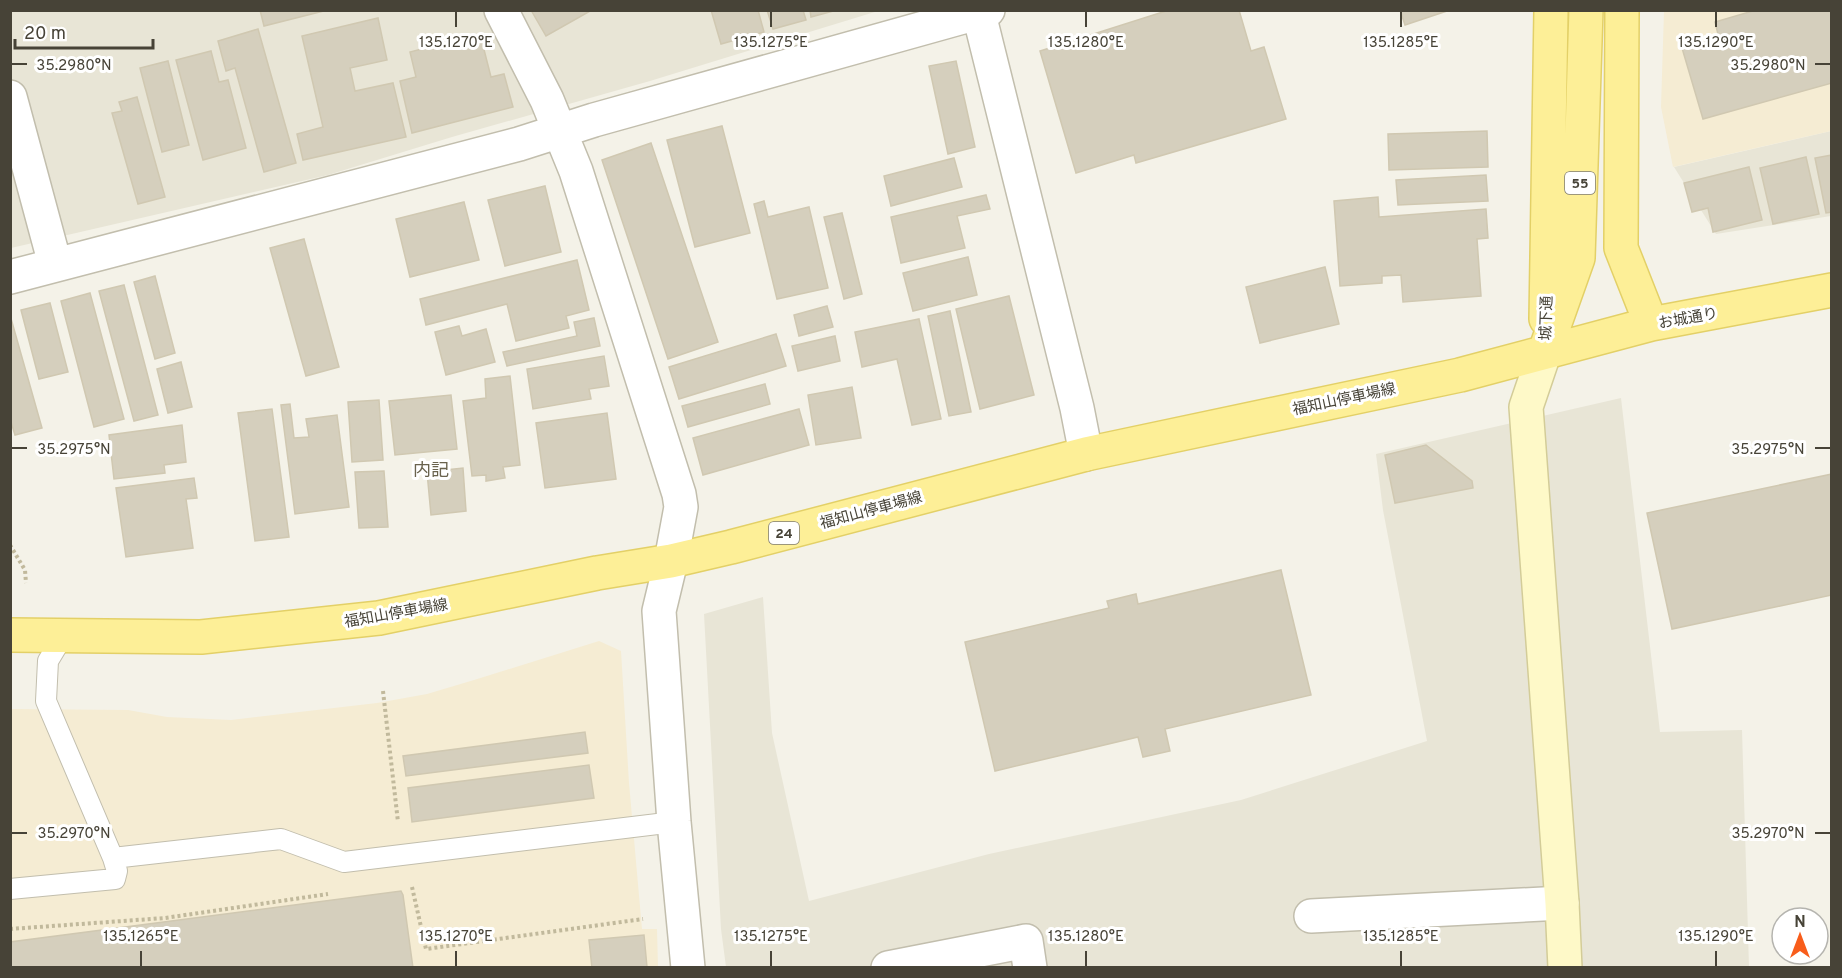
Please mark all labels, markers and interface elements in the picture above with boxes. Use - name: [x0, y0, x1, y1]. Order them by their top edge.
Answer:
- scale bar: [15, 12, 153, 50]
- text: 20 m: [24, 23, 66, 46]
- text: 135.1270°E: [419, 34, 493, 53]
- text: 135.1275°E: [734, 34, 808, 53]
- text: 135.1280°E: [1048, 34, 1124, 53]
- text: 135.1285°E: [1363, 34, 1439, 53]
- text: 135.1290°E: [1678, 34, 1754, 53]
- text: 35.2980°N: [36, 57, 112, 76]
- text: 35.2980°N: [1730, 57, 1806, 76]
- road number: 55: [1565, 172, 1595, 194]
- street label: 城下通: [1537, 295, 1558, 341]
- street label: お城通り: [1657, 305, 1719, 334]
- street label: 福知山停車場線: [1291, 380, 1398, 421]
- text: 35.2975°N: [37, 441, 111, 460]
- text: 35.2975°N: [1731, 441, 1805, 460]
- district label: 内記: [413, 460, 449, 483]
- street label: 福知山停車場線: [818, 489, 925, 534]
- road number: 24: [769, 522, 799, 544]
- street label: 福知山停車場線: [343, 596, 450, 633]
- text: 35.2970°N: [37, 825, 111, 844]
- text: 35.2970°N: [1731, 825, 1805, 844]
- north arrow: [1770, 906, 1830, 966]
- text: N: [1794, 913, 1806, 933]
- text: 135.1265°E: [103, 928, 179, 947]
- text: 135.1270°E: [419, 928, 493, 947]
- text: 135.1275°E: [734, 928, 808, 947]
- text: 135.1280°E: [1048, 928, 1124, 947]
- text: 135.1285°E: [1363, 928, 1439, 947]
- text: 135.1290°E: [1678, 928, 1754, 947]

